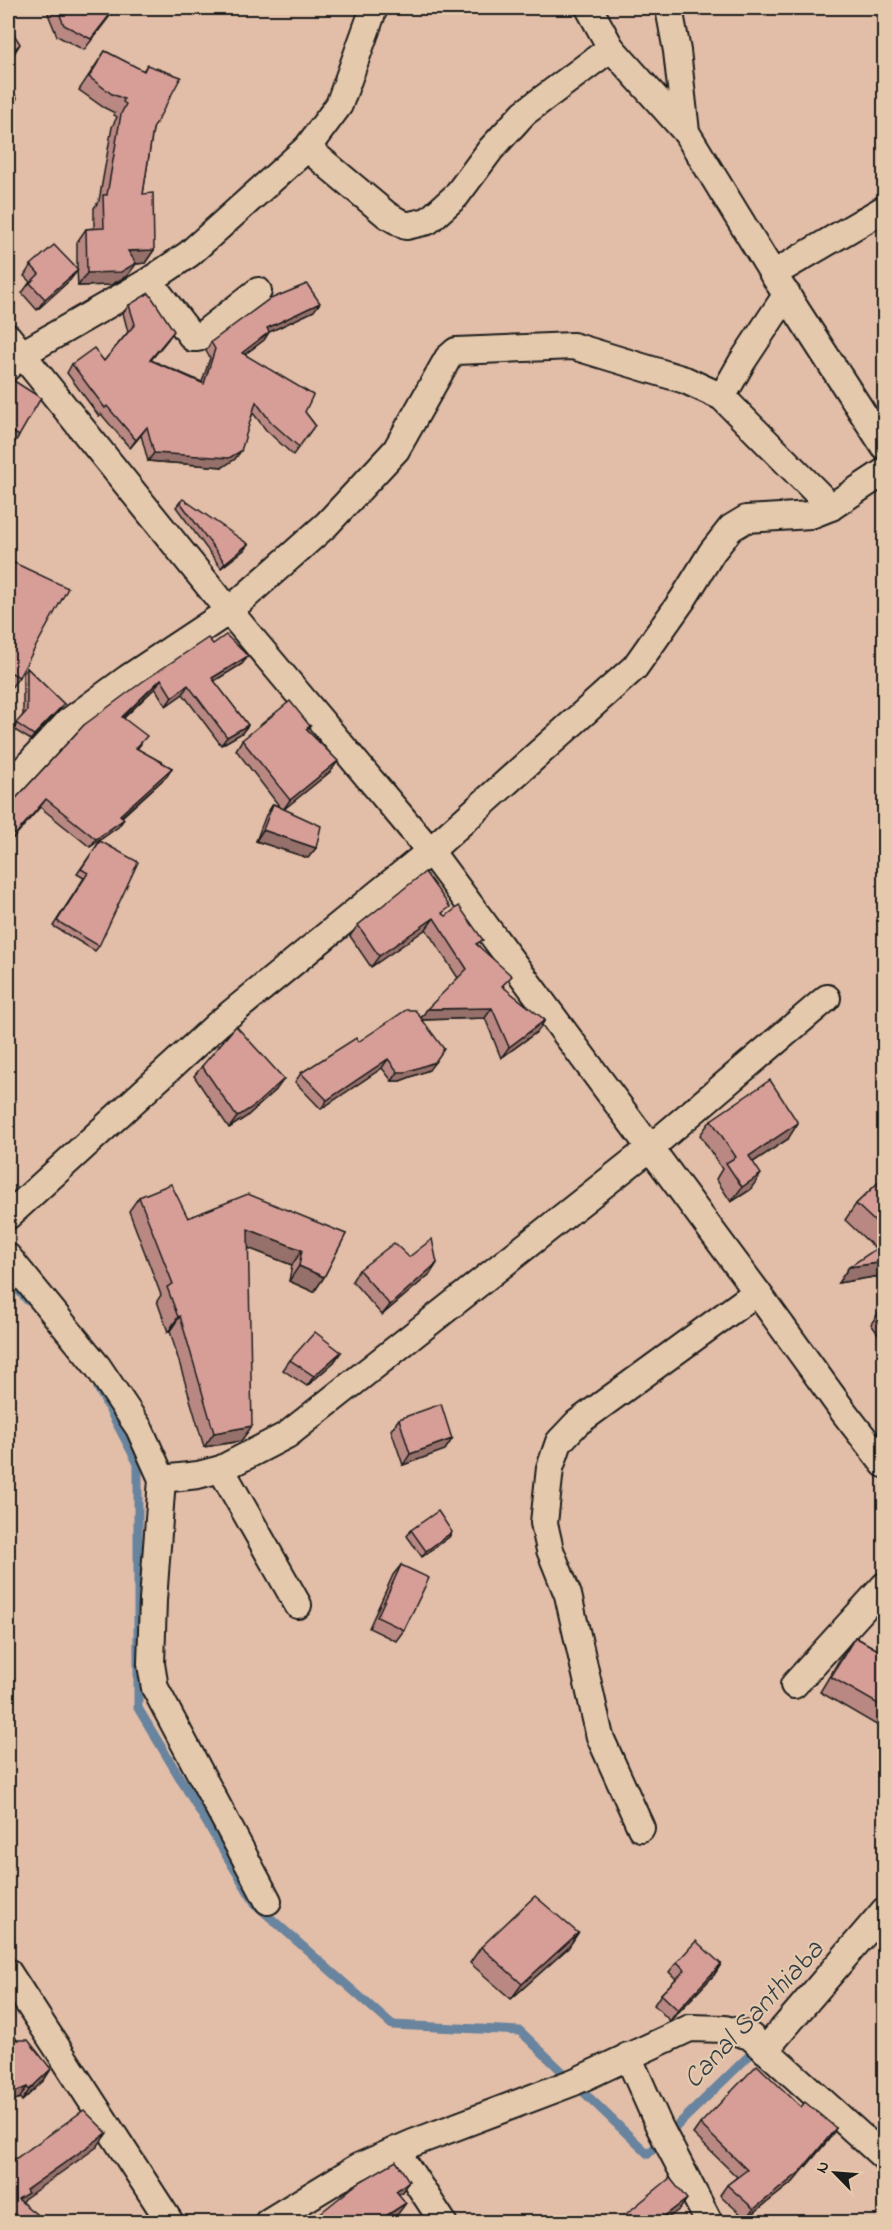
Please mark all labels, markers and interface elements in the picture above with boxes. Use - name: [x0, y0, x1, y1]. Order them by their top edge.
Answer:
- water label: Canal Santhiaba: [675, 1931, 835, 2099]
- north arrow: [805, 2143, 865, 2203]
- text: N: [810, 2157, 836, 2177]

